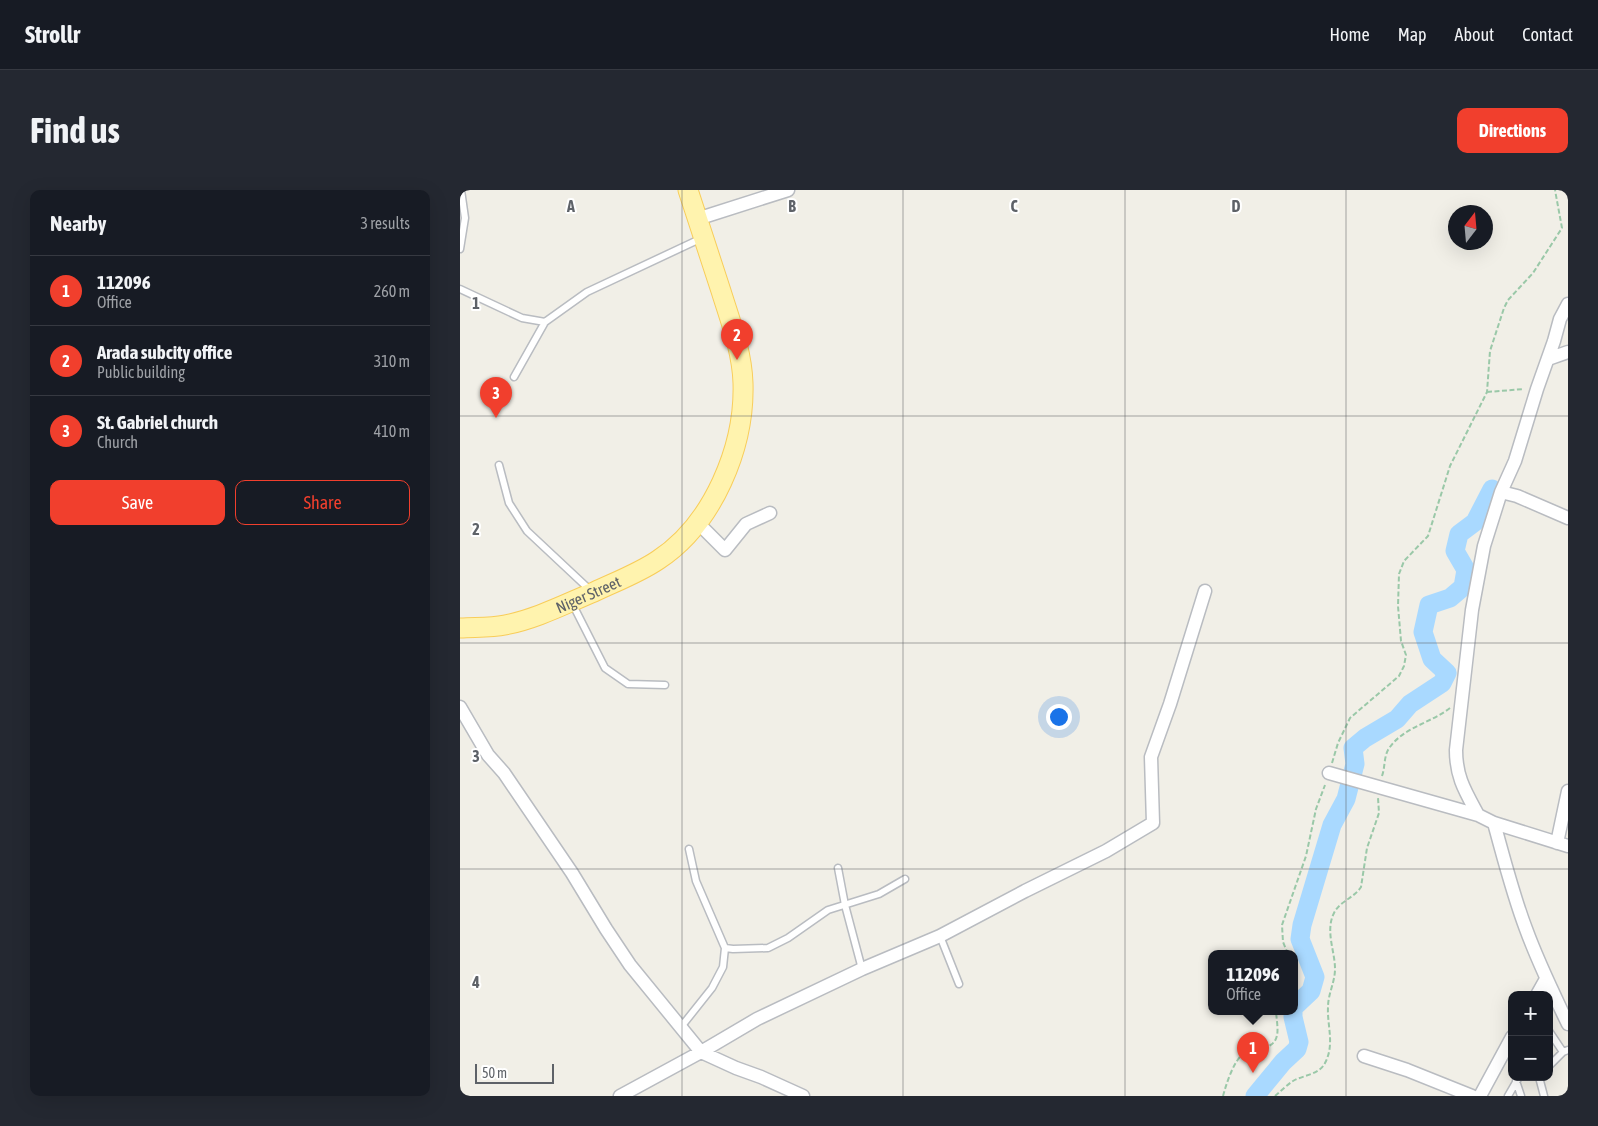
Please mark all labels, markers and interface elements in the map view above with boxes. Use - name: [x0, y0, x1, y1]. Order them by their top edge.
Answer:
- text: Strollr: [25, 21, 80, 48]
- text: Home: [1330, 24, 1370, 45]
- text: Map: [1398, 24, 1427, 45]
- text: About: [1455, 24, 1494, 45]
- text: Contact: [1522, 24, 1573, 45]
- button: Directions: [1457, 108, 1568, 153]
- text: Find us: [30, 110, 120, 150]
- text: A: [566, 197, 575, 215]
- text: B: [788, 197, 796, 215]
- text: C: [1010, 197, 1018, 215]
- text: D: [1232, 197, 1241, 215]
- north arrow: [1448, 205, 1493, 250]
- text: Nearby: [50, 211, 106, 235]
- text: 3 results: [360, 214, 410, 232]
- text: 112096: [97, 271, 151, 293]
- text: 1: [62, 282, 70, 300]
- text: 260 m: [374, 282, 410, 300]
- text: Office: [97, 293, 132, 311]
- text: 1: [472, 294, 480, 312]
- pin: 2: [721, 319, 753, 360]
- text: Arada subcity office: [97, 341, 232, 363]
- text: 2: [62, 352, 70, 370]
- text: 310 m: [374, 352, 410, 370]
- text: Public building: [97, 363, 185, 381]
- pin: 3: [480, 377, 512, 418]
- text: St. Gabriel church: [97, 411, 218, 433]
- text: 3: [62, 422, 70, 440]
- text: 410 m: [374, 422, 410, 440]
- text: Church: [97, 433, 138, 451]
- button: Save: [50, 480, 225, 525]
- button: Share: [235, 480, 410, 525]
- text: 2: [472, 520, 480, 538]
- street label: Niger Street: [553, 572, 624, 616]
- your location: [1046, 704, 1072, 730]
- text: 3: [472, 747, 480, 765]
- popup: [1208, 950, 1298, 1015]
- text: 112096: [1226, 963, 1280, 985]
- text: 4: [471, 973, 480, 991]
- text: Office: [1226, 985, 1261, 1003]
- map controls: [1508, 991, 1553, 1081]
- button: +: [1508, 991, 1553, 1036]
- pin: 1: [1237, 1032, 1269, 1073]
- button: −: [1508, 1036, 1553, 1081]
- scale bar: [475, 1061, 554, 1084]
- text: 50 m: [482, 1065, 507, 1081]

